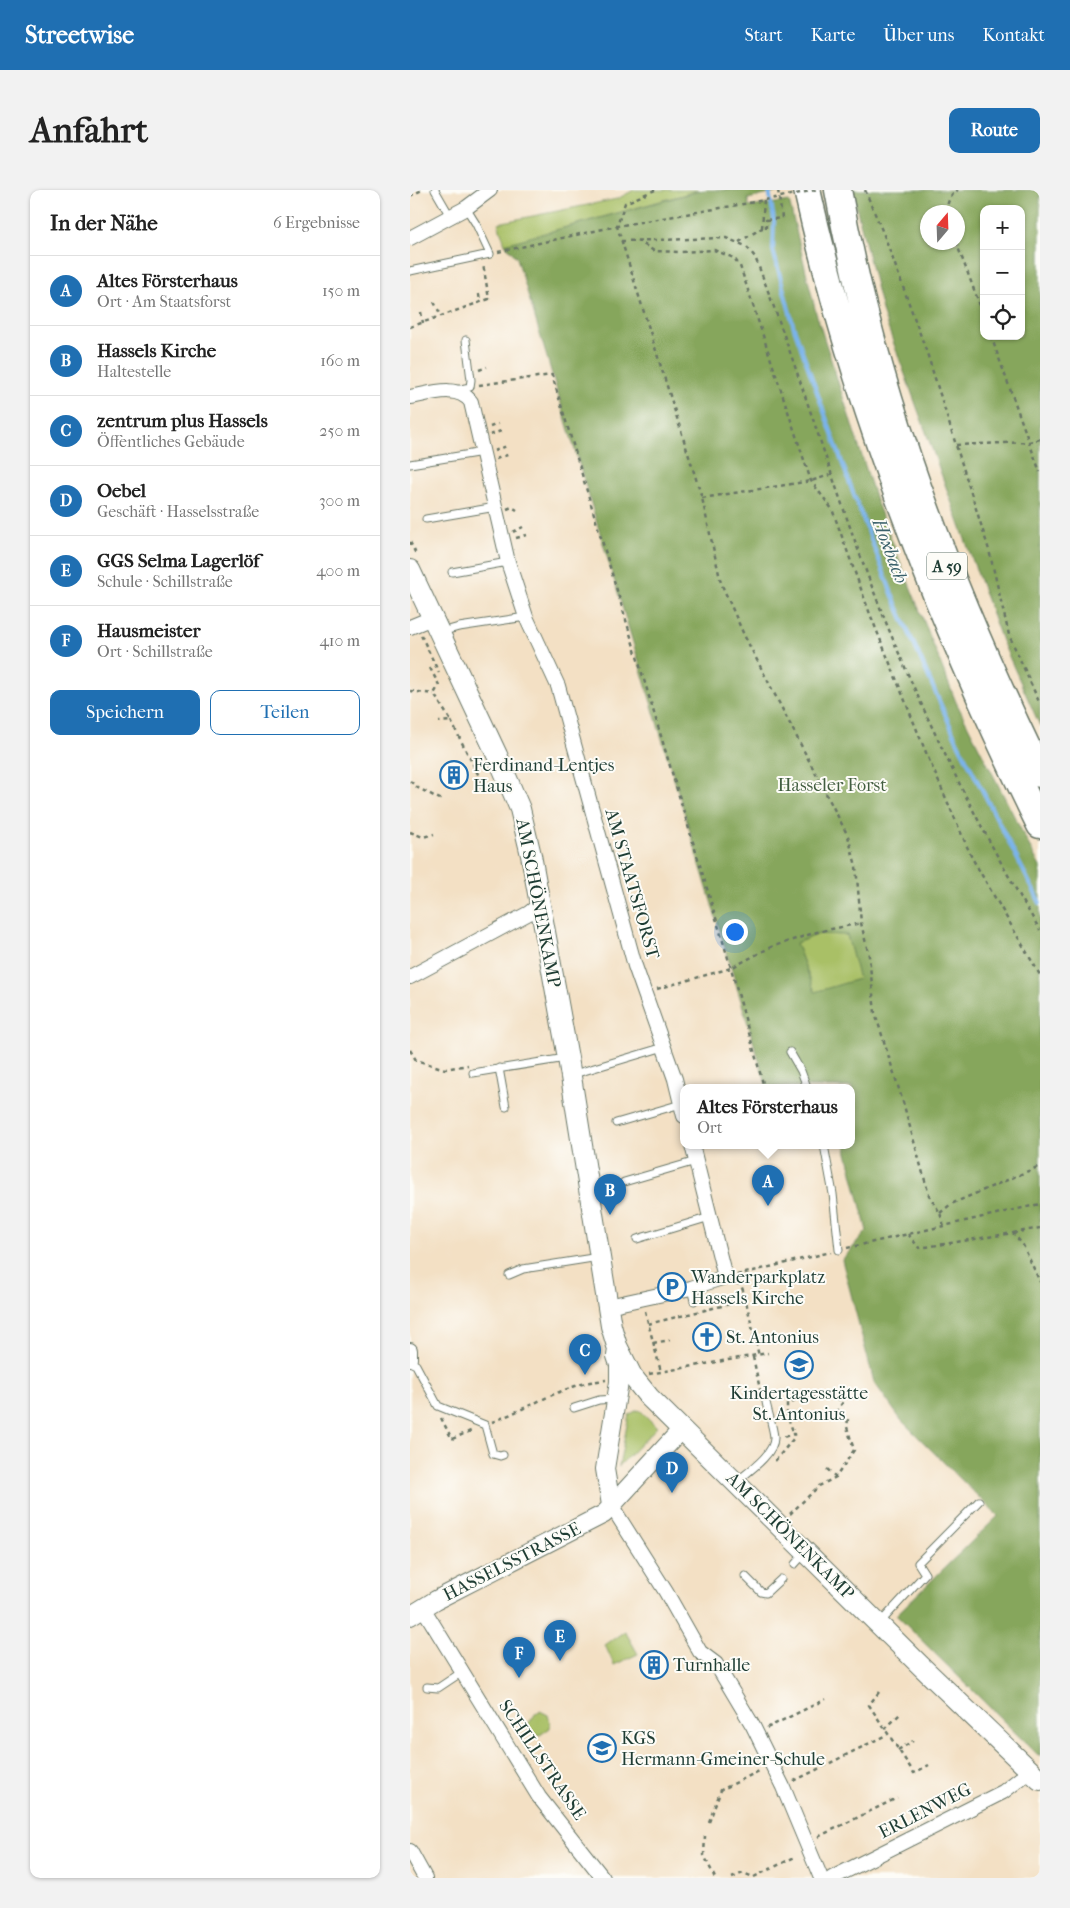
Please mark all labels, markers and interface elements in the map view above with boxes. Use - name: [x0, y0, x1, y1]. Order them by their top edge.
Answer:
- text: Streetwise: [25, 21, 134, 49]
- text: Start: [744, 25, 783, 46]
- text: Karte: [811, 25, 855, 46]
- text: Über uns: [883, 25, 954, 46]
- text: Kontakt: [982, 25, 1045, 46]
- button: Route: [949, 108, 1040, 153]
- text: Anfahrt: [30, 110, 148, 151]
- north arrow: [920, 205, 965, 250]
- map controls: [980, 205, 1025, 340]
- button: +: [980, 205, 1025, 250]
- text: In der Nähe: [50, 211, 158, 235]
- text: 6 Ergebnisse: [273, 213, 360, 232]
- button: −: [980, 250, 1025, 295]
- text: Altes Försterhaus: [97, 270, 238, 292]
- text: A: [61, 281, 71, 300]
- text: 150 m: [322, 281, 360, 300]
- text: Ort · Am Staatsforst: [97, 292, 231, 311]
- button: locate: [980, 295, 1025, 340]
- text: Hassels Kirche: [97, 340, 216, 362]
- text: B: [61, 351, 71, 370]
- text: 160 m: [320, 351, 360, 370]
- text: Haltestelle: [97, 362, 171, 381]
- text: zentrum plus Hassels: [97, 410, 268, 432]
- text: C: [61, 421, 71, 440]
- text: 250 m: [319, 421, 360, 440]
- text: Öffentliches Gebäude: [97, 432, 245, 451]
- text: Oebel: [97, 480, 146, 502]
- text: D: [60, 491, 72, 510]
- text: 300 m: [319, 491, 360, 510]
- text: Geschäft · Hasselsstraße: [97, 502, 259, 521]
- water label: Hoxbach: [867, 515, 912, 587]
- text: GGS Selma Lagerlöf: [97, 550, 260, 572]
- road number: A 59: [927, 552, 967, 580]
- text: E: [61, 561, 71, 580]
- text: 400 m: [316, 561, 360, 580]
- text: Schule · Schillstraße: [97, 572, 233, 591]
- text: Hausmeister: [97, 620, 201, 642]
- text: F: [62, 631, 70, 650]
- text: 410 m: [319, 631, 360, 650]
- text: Ort · Schillstraße: [97, 642, 213, 661]
- button: Speichern: [50, 690, 200, 735]
- button: Teilen: [210, 690, 360, 735]
- place label: Ferdinand-Lentjes Haus: [473, 755, 615, 797]
- building icon: Ferdinand-Lentjes Haus: [439, 760, 469, 790]
- park label: Hasseler Forst: [777, 775, 887, 796]
- street label: AM STAATSFORST: [600, 805, 664, 962]
- street label: AM SCHÖNENKAMP: [511, 815, 566, 989]
- your location: [722, 919, 748, 945]
- popup: [680, 1084, 855, 1149]
- text: Altes Försterhaus: [697, 1096, 838, 1118]
- text: Ort: [697, 1118, 722, 1137]
- pin: A: [752, 1165, 784, 1206]
- pin: B: [594, 1174, 626, 1215]
- place label: Wanderparkplatz Hassels Kirche: [690, 1267, 825, 1309]
- parking icon: Wanderparkplatz Hassels Kirche: [657, 1272, 687, 1302]
- church icon: St. Antonius: [692, 1322, 722, 1352]
- place label: St. Antonius: [726, 1327, 819, 1348]
- pin: C: [569, 1334, 601, 1375]
- school or university icon: Kindertagesstätte St. Antonius: [784, 1350, 814, 1380]
- place label: Kindertagesstätte St. Antonius: [730, 1383, 868, 1425]
- pin: D: [656, 1452, 688, 1493]
- street label: AM SCHÖNENKAMP: [721, 1466, 859, 1604]
- street label: HASSELSSTRASSE: [440, 1518, 584, 1606]
- pin: E: [544, 1620, 576, 1661]
- pin: F: [503, 1637, 535, 1678]
- building icon: Turnhalle: [639, 1650, 669, 1680]
- place label: Turnhalle: [673, 1655, 750, 1676]
- street label: SCHILLSTRASSE: [494, 1696, 590, 1824]
- place label: KGS Hermann-Gmeiner-Schule: [621, 1728, 825, 1770]
- school or university icon: KGS Hermann-Gmeiner-Schule: [587, 1733, 617, 1763]
- street label: ERLENWEG: [875, 1779, 975, 1843]

